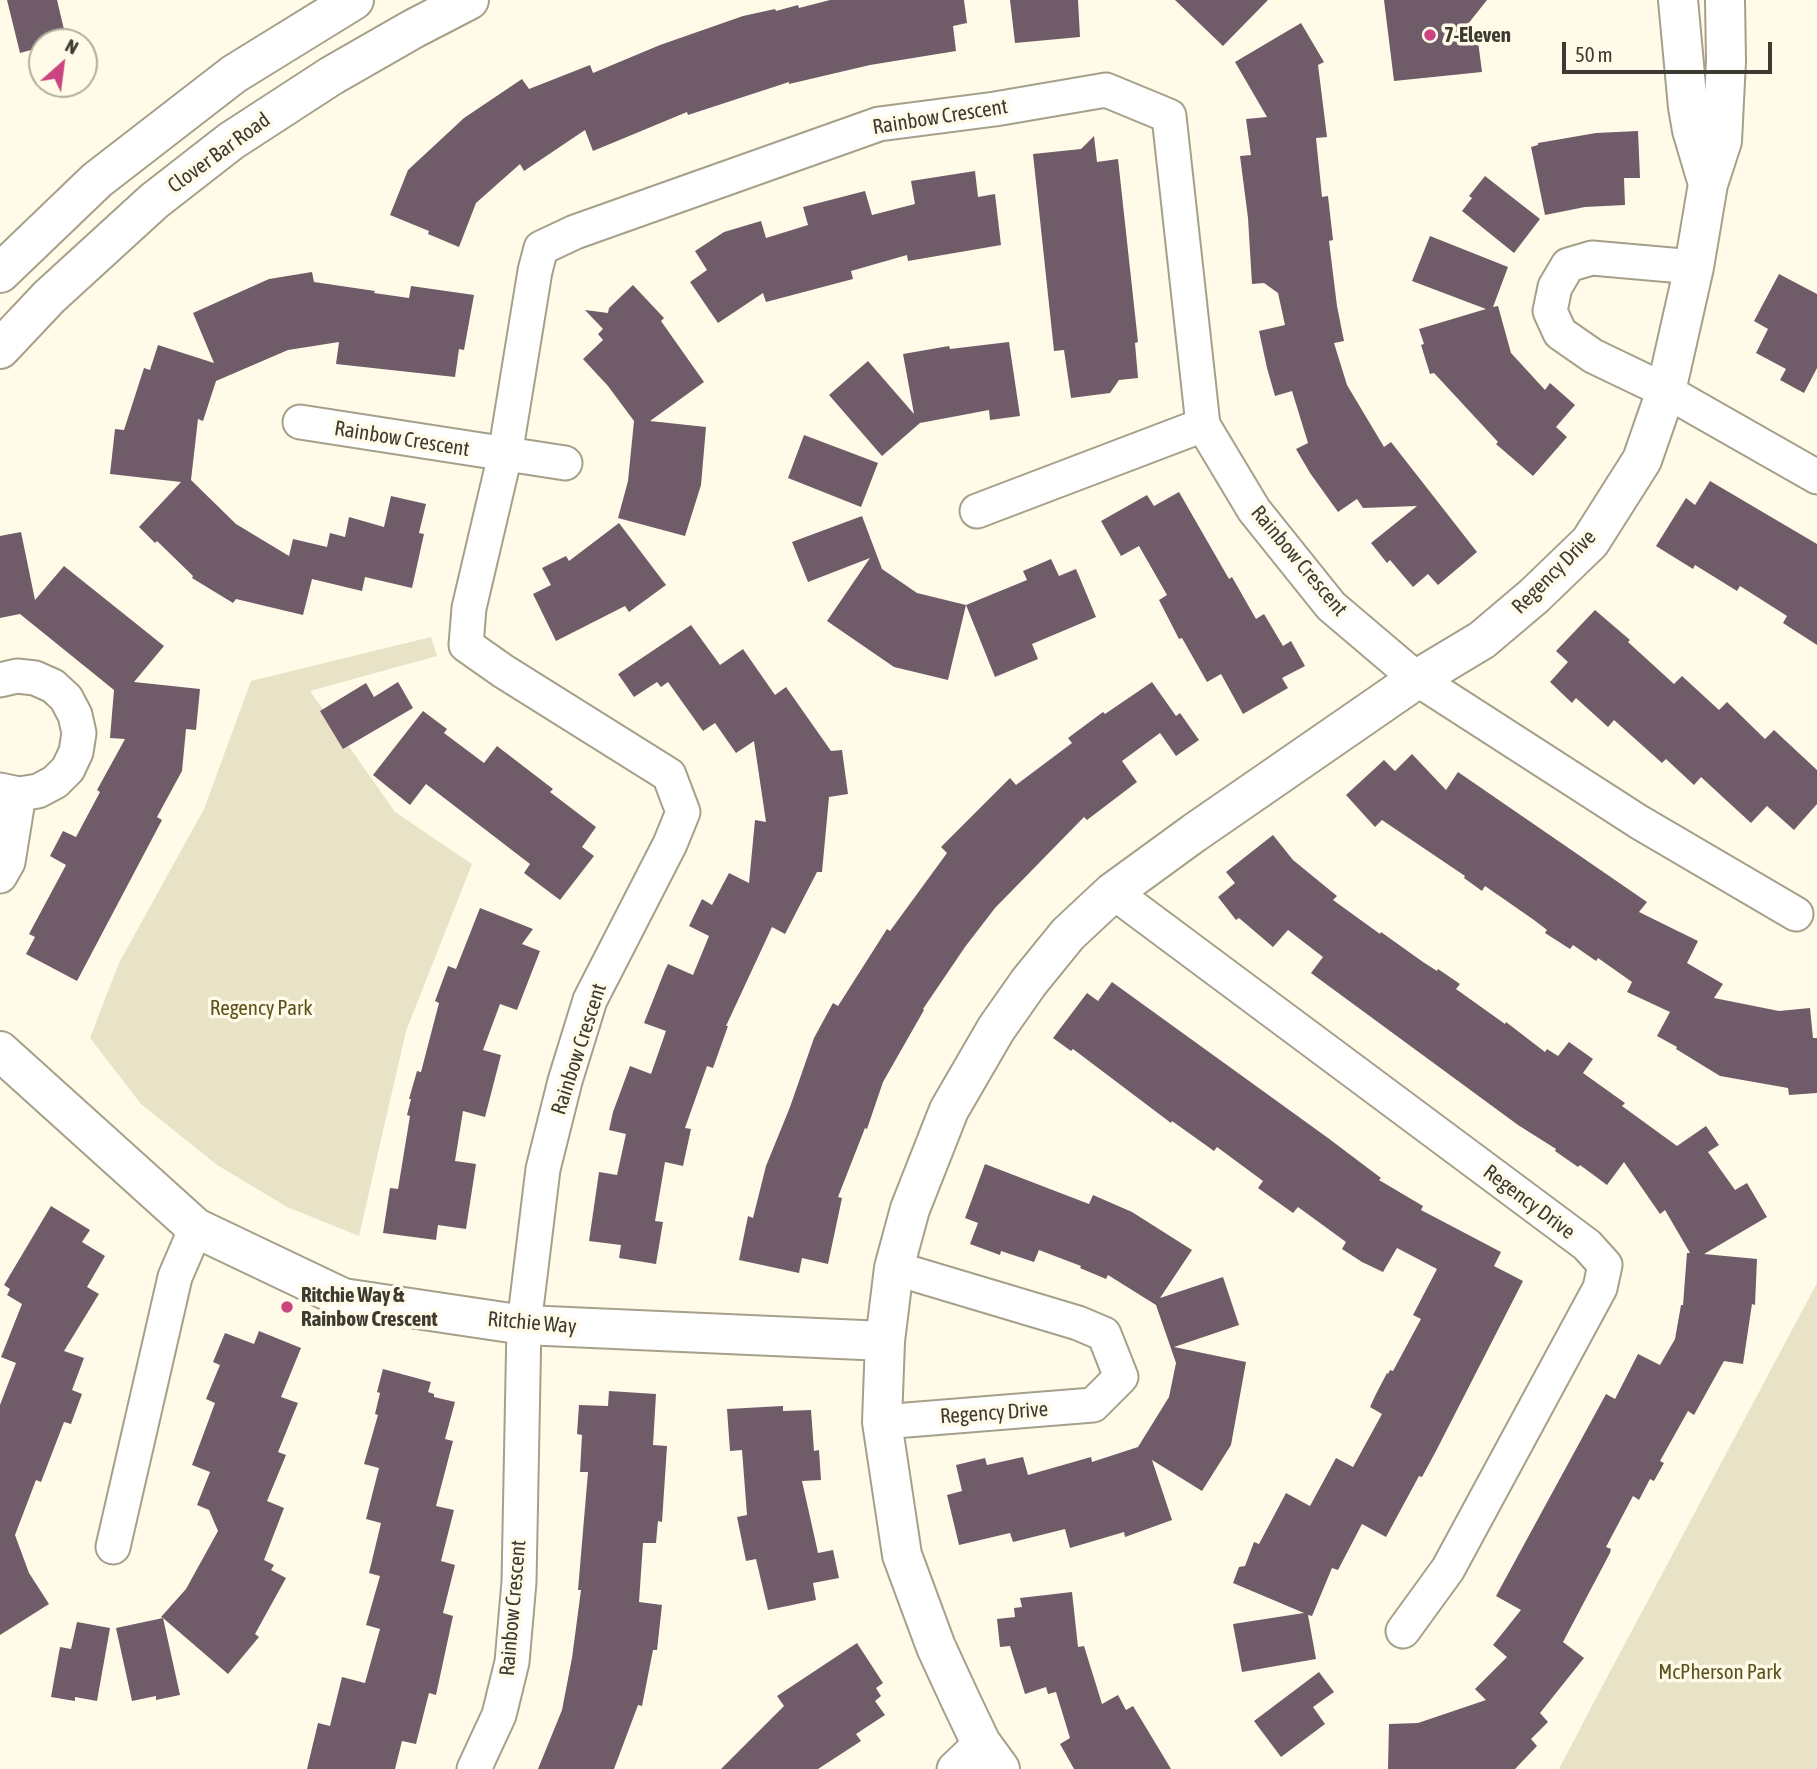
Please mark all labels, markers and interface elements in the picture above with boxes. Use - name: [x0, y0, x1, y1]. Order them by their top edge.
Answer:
- place label: 7-Eleven: [1444, 22, 1511, 48]
- marker: 7-Eleven: [1422, 27, 1438, 43]
- north arrow: [28, 28, 98, 98]
- scale bar: [1565, 28, 1775, 72]
- text: N: [62, 34, 82, 59]
- text: 50 m: [1575, 42, 1613, 66]
- street label: Rainbow Crescent: [871, 94, 1009, 140]
- street label: Clover Bar Road: [163, 107, 275, 199]
- street label: Rainbow Crescent: [333, 416, 471, 462]
- street label: Rainbow Crescent: [1245, 501, 1353, 621]
- street label: Regency Drive: [1507, 525, 1601, 619]
- street label: Rainbow Crescent: [546, 980, 612, 1118]
- park label: Regency Park: [210, 995, 312, 1021]
- street label: Regency Drive: [1478, 1159, 1580, 1245]
- place label: Ritchie Way & Rainbow Crescent: [301, 1282, 437, 1332]
- marker: Ritchie Way & Rainbow Crescent: [279, 1299, 295, 1315]
- street label: Ritchie Way: [486, 1307, 578, 1339]
- street label: Regency Drive: [939, 1397, 1049, 1429]
- street label: Rainbow Crescent: [495, 1539, 531, 1677]
- park label: McPherson Park: [1658, 1659, 1782, 1685]

